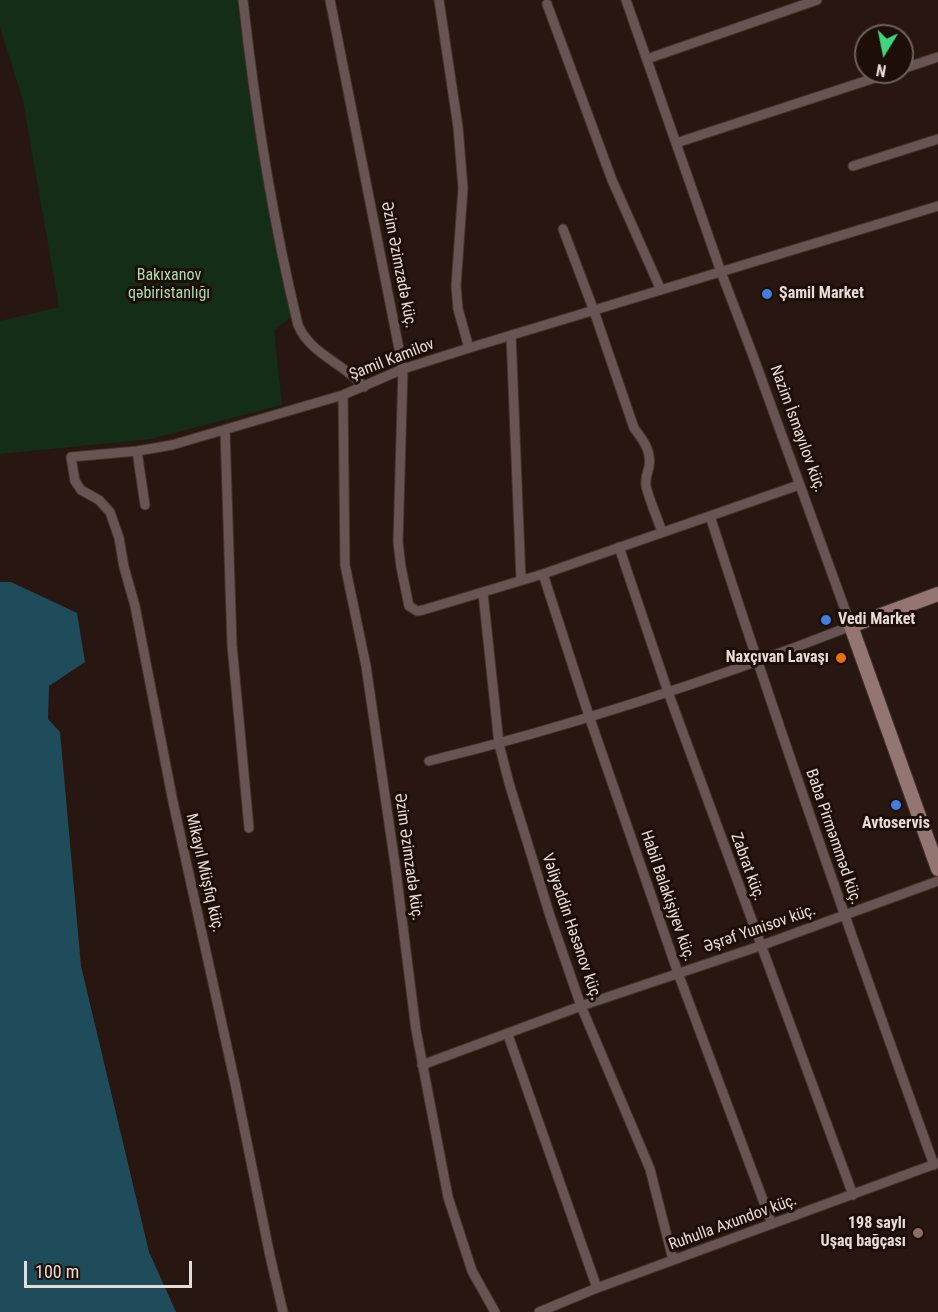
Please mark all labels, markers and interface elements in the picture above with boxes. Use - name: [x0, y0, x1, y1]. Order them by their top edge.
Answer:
- north arrow: [854, 24, 914, 84]
- text: N: [875, 60, 888, 80]
- street label: Əzim Əzimzadə küç.: [376, 200, 420, 330]
- park label: Bakıxanov qəbiristanlığı: [128, 266, 210, 304]
- place label: Şamil Market: [779, 284, 864, 304]
- marker: Şamil Market: [760, 287, 774, 301]
- street label: Şamil Kamilov: [347, 335, 437, 385]
- street label: Nazim İsmayılov küç.: [765, 363, 829, 495]
- place label: Vedi Market: [838, 610, 915, 630]
- marker: Vedi Market: [819, 613, 833, 627]
- place label: Naxçıvan Lavaşı: [726, 648, 829, 668]
- marker: Naxçıvan Lavaşı: [834, 651, 848, 665]
- street label: Baba Pirməmməd küç.: [801, 767, 865, 907]
- street label: Əzim Əzimzadə küç.: [390, 792, 426, 922]
- marker: Avtoservis: [889, 798, 903, 812]
- street label: Mikayıl Müşfiq küç.: [181, 812, 227, 934]
- place label: Avtoservis: [862, 814, 930, 834]
- street label: Habil Balakişiyev küç.: [636, 828, 698, 964]
- street label: Zabrat küç.: [726, 830, 768, 904]
- street label: Vəliyəddin Həsənov küç.: [537, 851, 605, 1003]
- street label: Əşrəf Yunisov küç.: [701, 901, 819, 957]
- street label: Ruhulla Axundov küç.: [666, 1191, 800, 1255]
- place label: 198 saylı Uşaq bağçası: [821, 1214, 906, 1252]
- marker: 198 saylı Uşaq bağçası: [911, 1226, 925, 1240]
- scale bar: [27, 1249, 195, 1287]
- text: 100 m: [35, 1261, 79, 1282]

